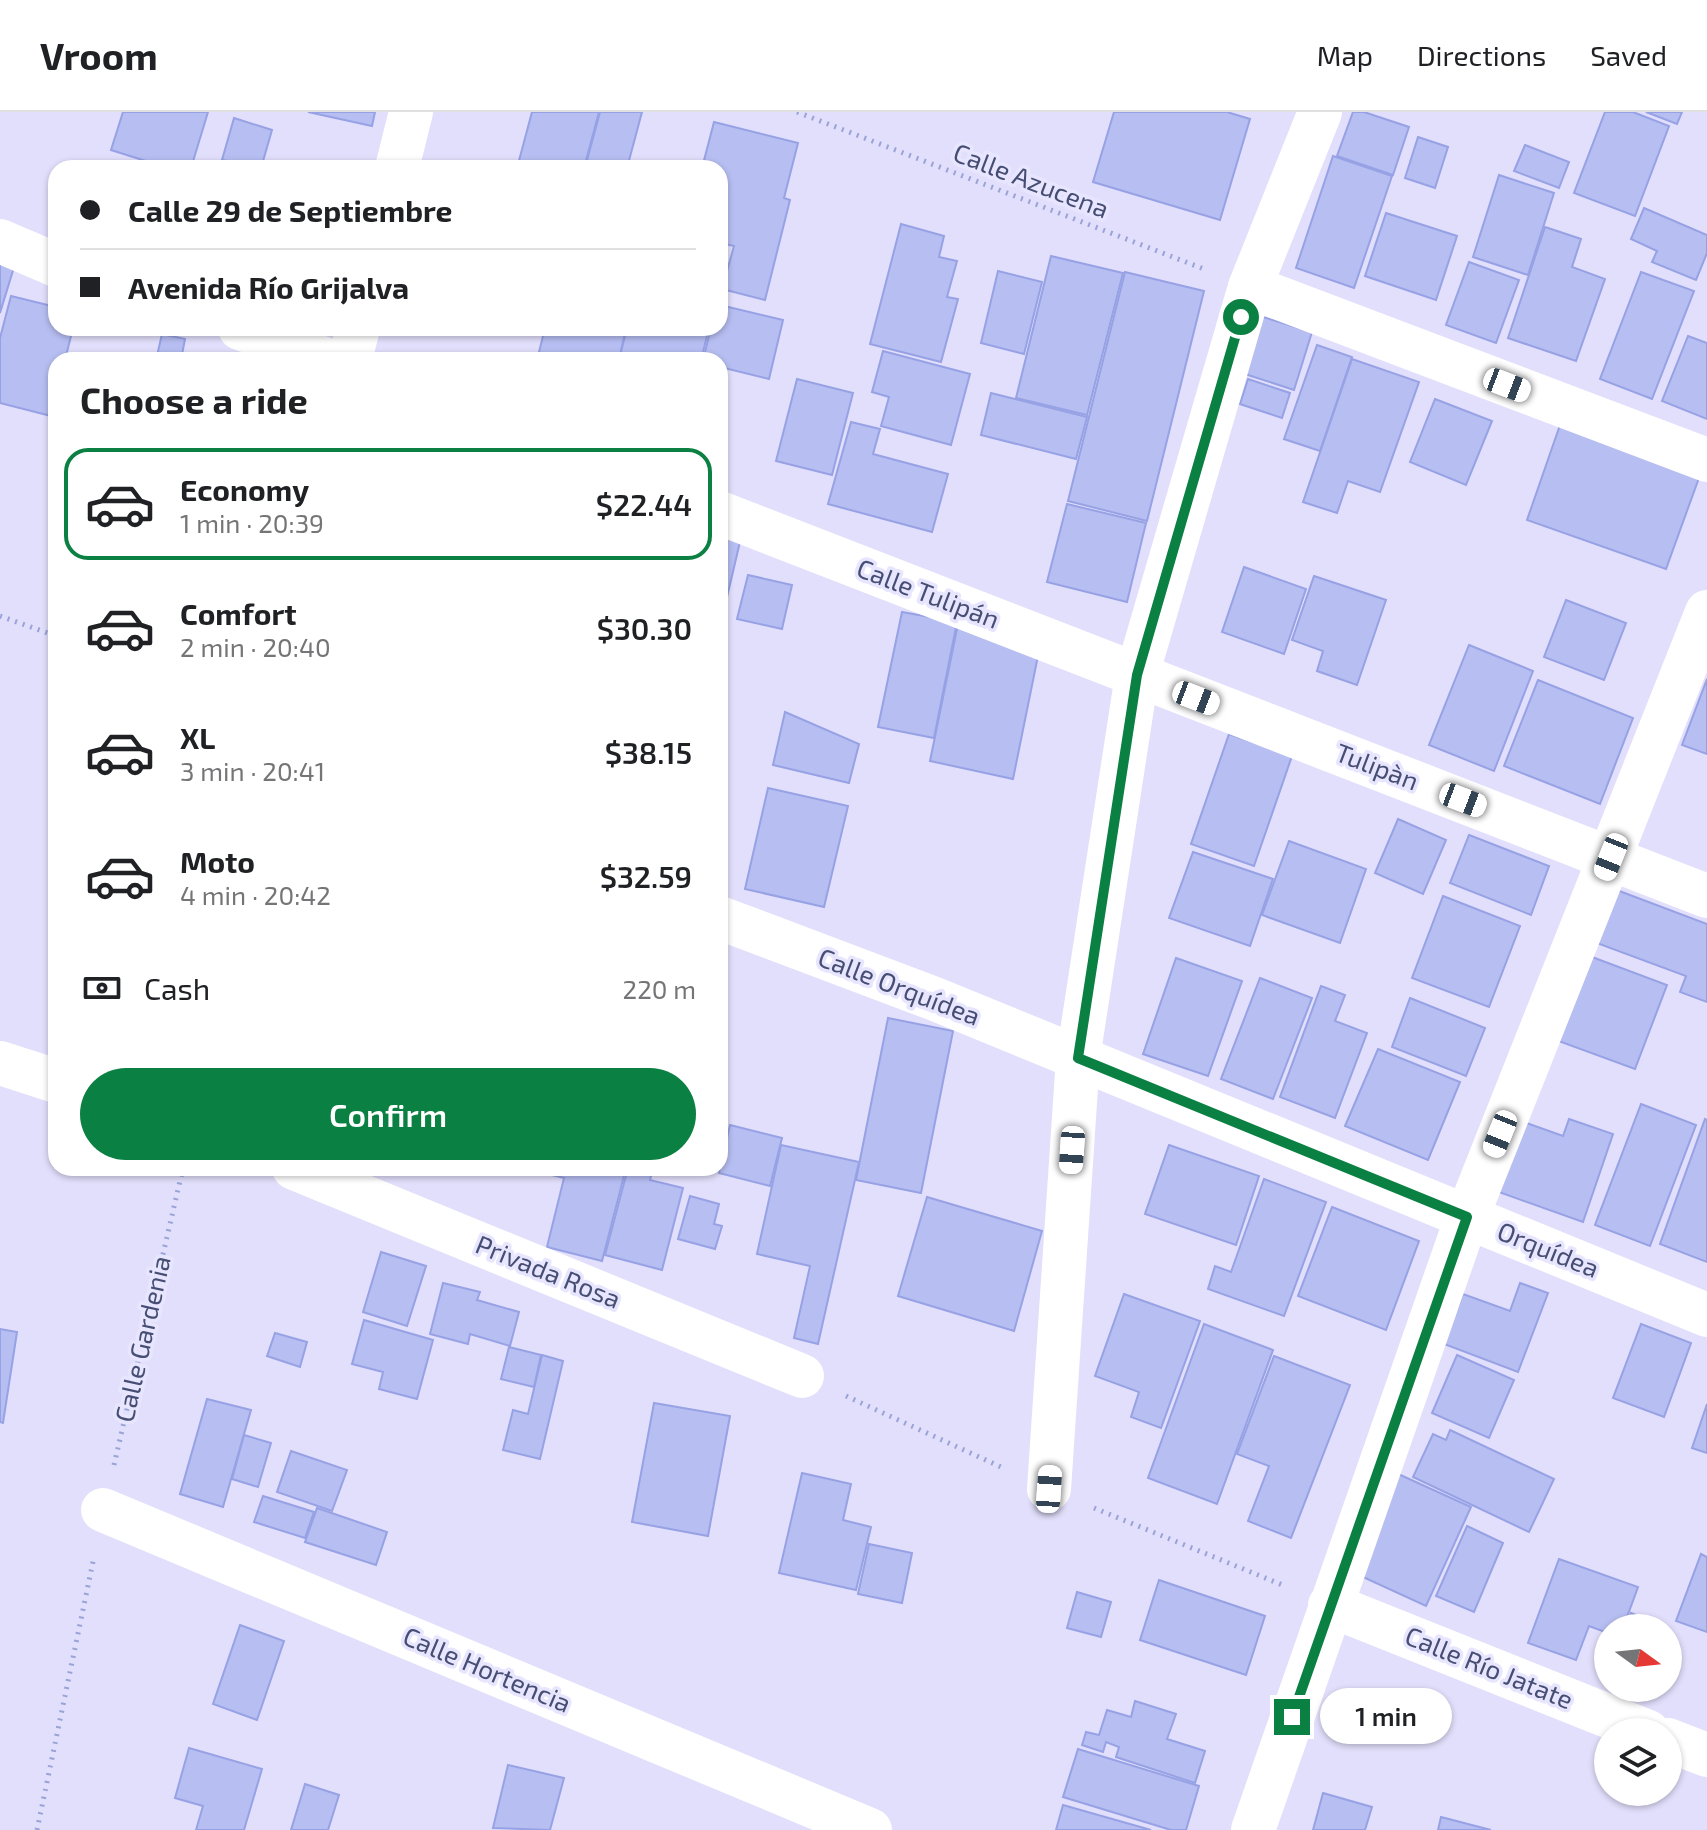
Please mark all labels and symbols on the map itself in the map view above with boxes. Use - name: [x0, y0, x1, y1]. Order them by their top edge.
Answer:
- street label: Calle Azucena: [950, 136, 1114, 223]
- route start: [1223, 299, 1259, 335]
- car: [1480, 365, 1534, 405]
- street label: Calle Tulipán: [853, 551, 1004, 634]
- car: [1169, 678, 1223, 718]
- street label: Tulipàn: [1332, 736, 1423, 796]
- car: [1436, 780, 1490, 820]
- car: [1591, 830, 1631, 884]
- street label: Calle Orquídea: [814, 940, 985, 1031]
- car: [1480, 1107, 1520, 1161]
- car: [1058, 1125, 1086, 1175]
- street label: Orquídea: [1493, 1214, 1604, 1283]
- street label: Privada Rosa: [472, 1228, 625, 1314]
- street label: Calle Gardenia: [107, 1252, 176, 1425]
- car: [1035, 1464, 1063, 1514]
- north arrow: [1594, 1614, 1682, 1702]
- street label: Calle Hortencia: [399, 1619, 576, 1718]
- street label: Calle Río Jatate: [1401, 1619, 1578, 1714]
- callout: 1 min: [1320, 1689, 1452, 1745]
- route end: [1274, 1699, 1310, 1735]

